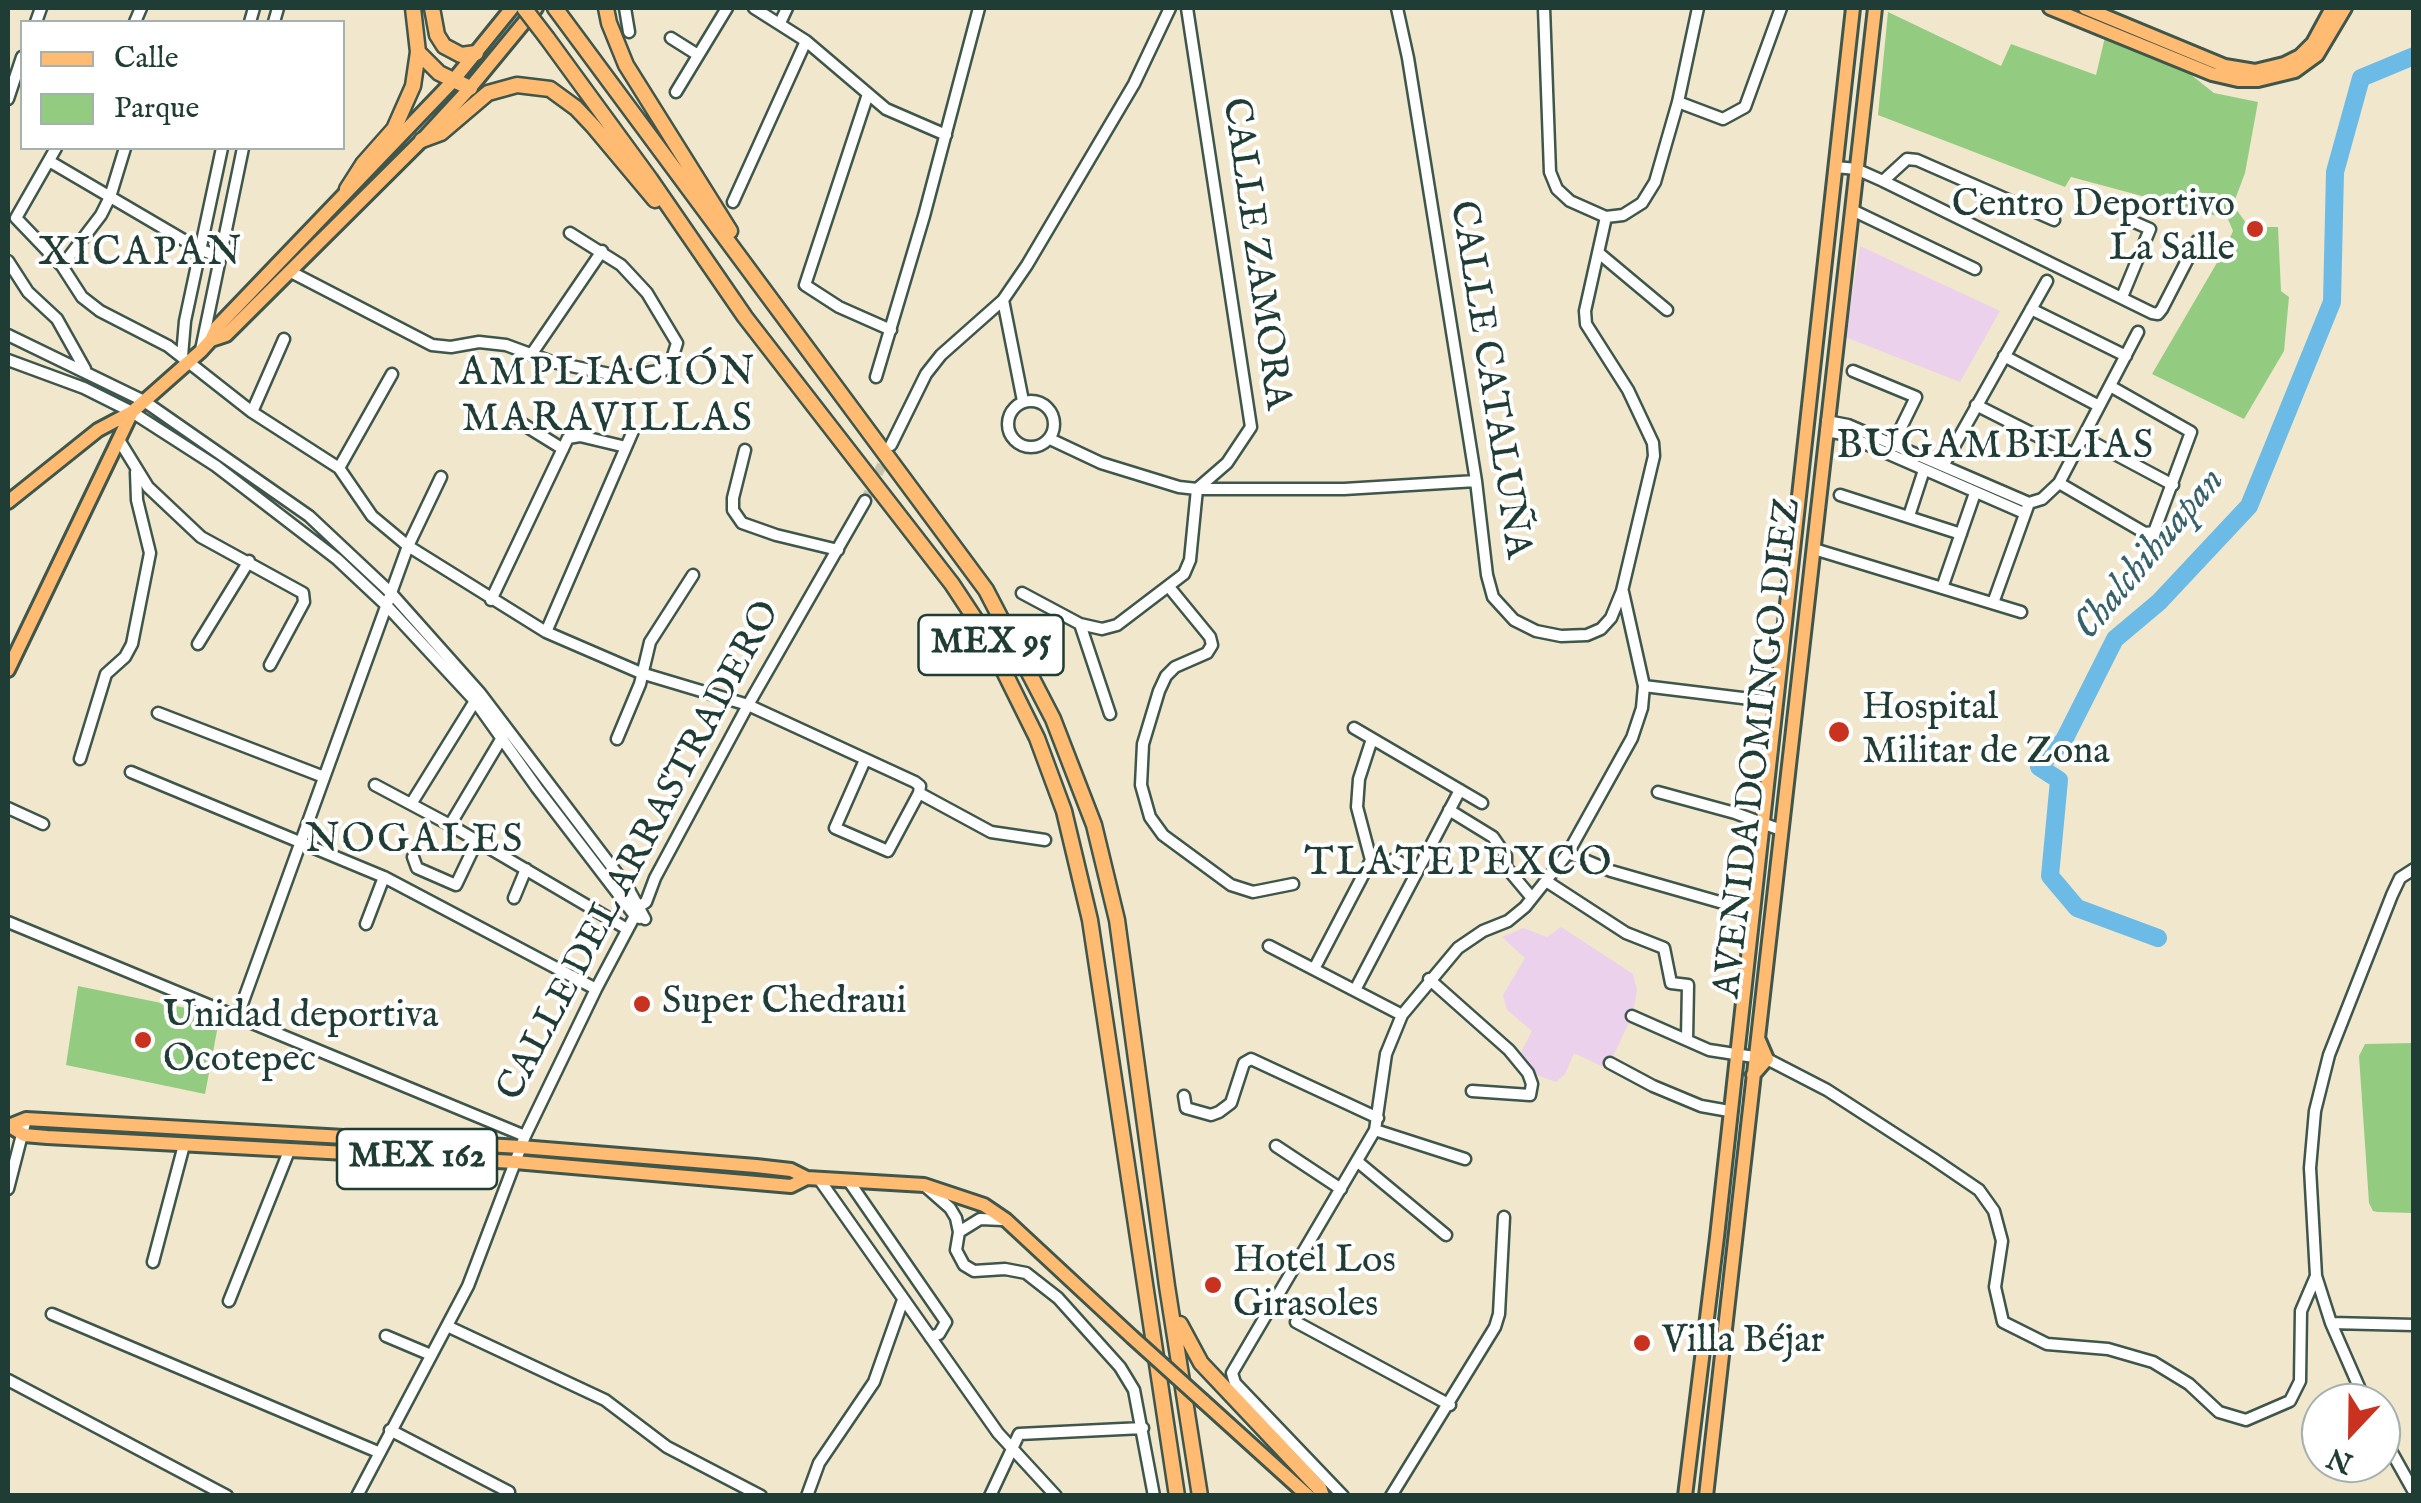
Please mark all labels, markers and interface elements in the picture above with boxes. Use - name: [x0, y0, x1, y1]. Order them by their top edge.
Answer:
- legend: [20, 20, 345, 150]
- text: Calle: [114, 40, 178, 78]
- text: Parque: [114, 90, 199, 128]
- street label: CALLE ZAMORA: [1210, 95, 1298, 413]
- place label: Centro Deportivo La Salle: [1952, 184, 2235, 274]
- street label: CALLE CATALUÑA: [1437, 198, 1539, 562]
- marker: Centro Deportivo La Salle: [2244, 218, 2266, 240]
- district label: XICAPAN: [38, 232, 244, 280]
- district label: AMPLIACIÓN MARAVILLAS: [459, 352, 757, 446]
- district label: BUGAMBILIAS: [1836, 425, 2156, 473]
- water label: Chalchihuapan: [2065, 459, 2237, 651]
- street label: AVENIDA DOMINGO DIEZ: [1707, 495, 1813, 1001]
- street label: CALLE DEL ARRASTRADERO: [490, 594, 792, 1110]
- road number: MEX 95: [918, 615, 1064, 675]
- place label: Hospital Militar de Zona: [1862, 687, 2110, 776]
- marker: Hospital Militar de Zona: [1826, 719, 1852, 745]
- district label: NOGALES: [305, 819, 525, 867]
- district label: TLATEPEXCO: [1304, 842, 1614, 890]
- place label: Super Chedraui: [662, 981, 907, 1027]
- marker: Super Chedraui: [631, 993, 653, 1015]
- place label: Unidad deportiva Ocotepec: [163, 995, 438, 1084]
- marker: Unidad deportiva Ocotepec: [132, 1029, 154, 1051]
- road number: MEX 162: [337, 1129, 497, 1189]
- place label: Hotel Los Girasoles: [1233, 1240, 1396, 1330]
- marker: Hotel Los Girasoles: [1202, 1274, 1224, 1296]
- place label: Villa Béjar: [1662, 1320, 1825, 1366]
- marker: Villa Béjar: [1631, 1332, 1653, 1354]
- north arrow: [2301, 1383, 2401, 1483]
- text: N: [2323, 1439, 2358, 1480]

